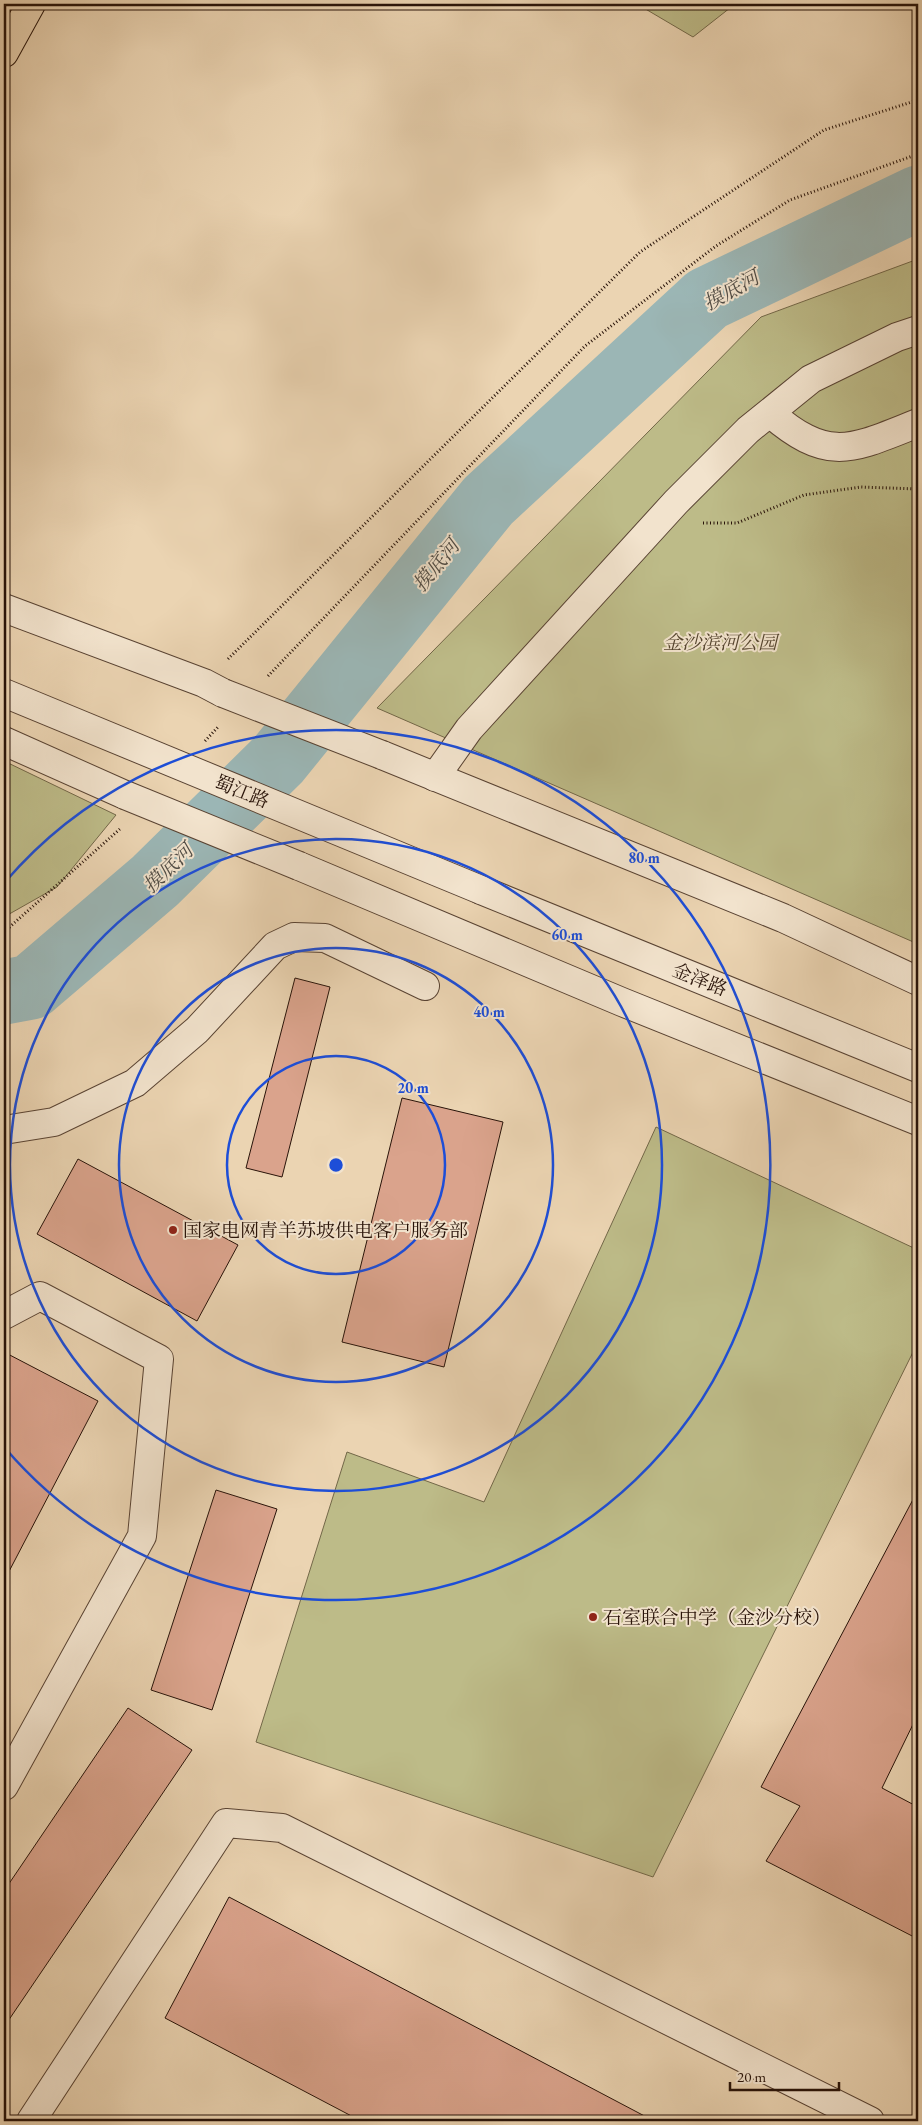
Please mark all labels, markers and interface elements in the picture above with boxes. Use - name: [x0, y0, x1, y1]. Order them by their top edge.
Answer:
- water label: 摸底河: [698, 263, 766, 316]
- water label: 摸底河: [407, 531, 467, 596]
- park label: 金沙滨河公园: [663, 630, 780, 655]
- street label: 蜀江路: [211, 769, 273, 814]
- water label: 摸底河: [137, 836, 201, 898]
- text: 80 m: [628, 848, 660, 867]
- text: 60 m: [551, 925, 583, 944]
- street label: 金泽路: [669, 957, 731, 1002]
- text: 40 m: [473, 1002, 505, 1021]
- text: 20 m: [397, 1078, 429, 1097]
- centre of rings: [327, 1156, 345, 1174]
- place label: 国家电网青羊苏坡供电客户服务部: [183, 1218, 468, 1243]
- marker: 国家电网青羊苏坡供电客户服务部: [167, 1224, 179, 1236]
- place label: 石室联合中学（金沙分校）: [603, 1605, 831, 1630]
- marker: 石室联合中学（金沙分校）: [587, 1611, 599, 1623]
- scale bar: [730, 2060, 838, 2092]
- text: 20 m: [737, 2067, 766, 2086]

